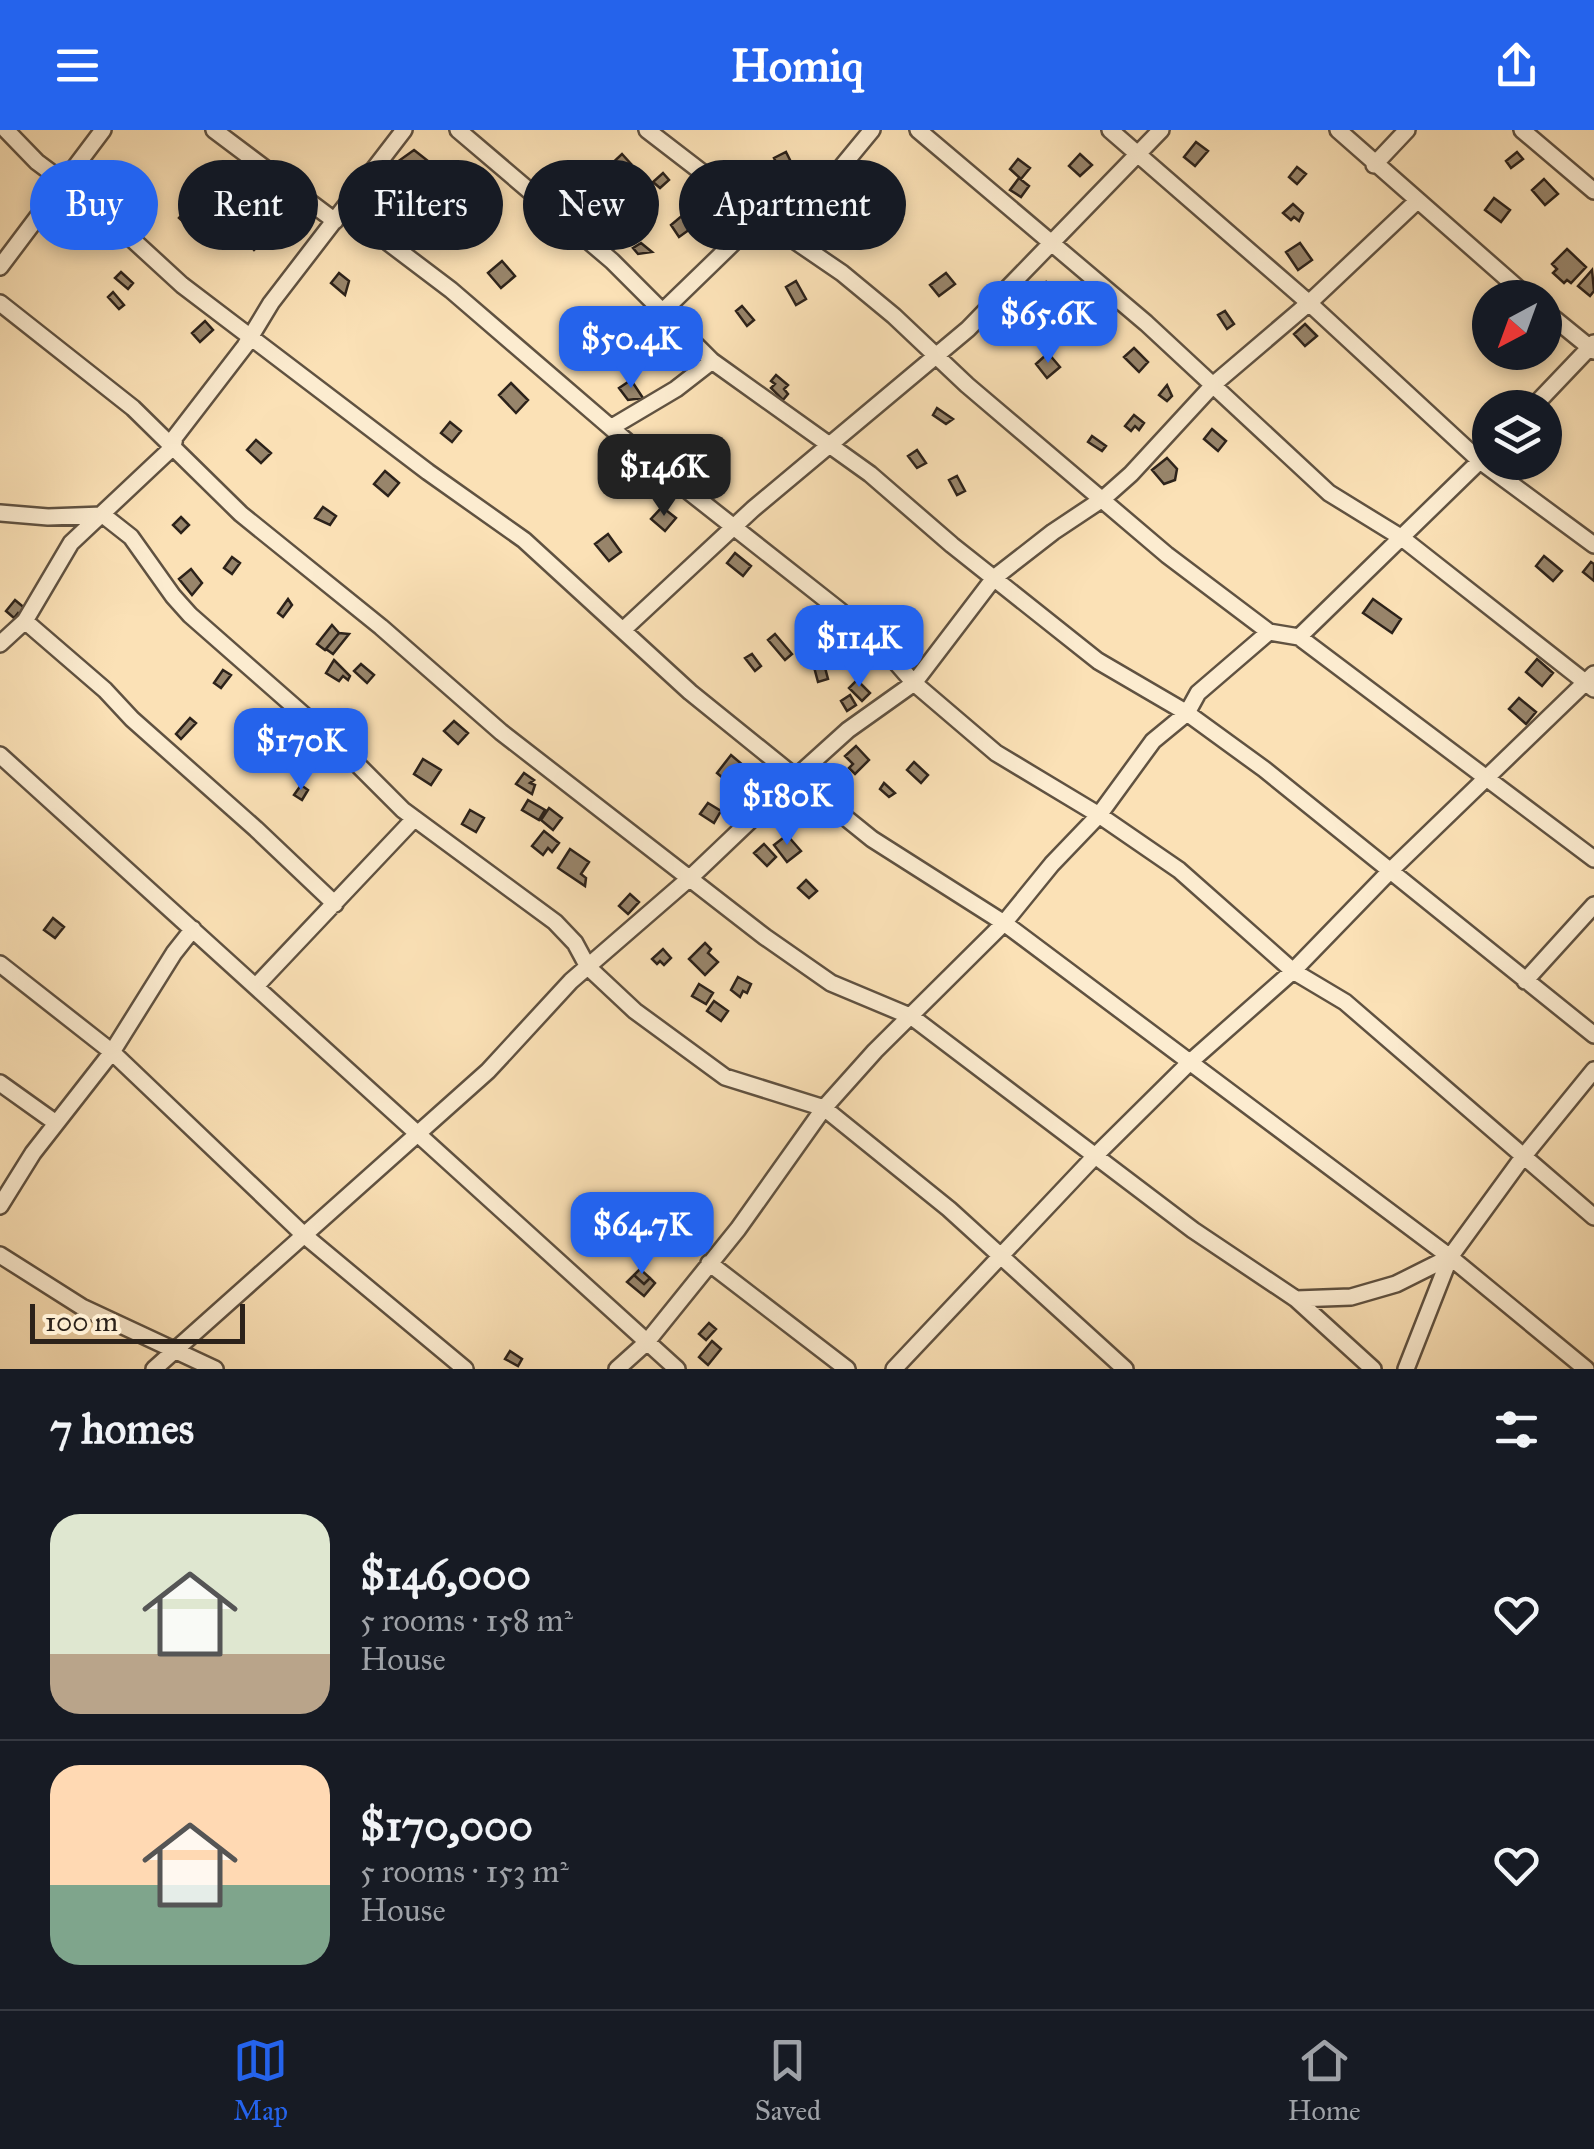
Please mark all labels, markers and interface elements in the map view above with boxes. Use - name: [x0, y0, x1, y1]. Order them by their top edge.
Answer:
- icon: menu: [50, 38, 105, 93]
- text: Homiq: [731, 38, 863, 93]
- icon: share: [1489, 38, 1544, 93]
- chip: Buy: [30, 160, 158, 250]
- chip: Rent: [178, 160, 318, 250]
- chip: Filters: [338, 160, 503, 250]
- chip: New: [523, 160, 659, 250]
- chip: Apartment: [679, 160, 906, 250]
- north arrow: [1472, 280, 1562, 370]
- map controls: [1472, 280, 1562, 480]
- pin: $65.6K: [967, 281, 1129, 366]
- text: $65.6K: [1000, 294, 1096, 333]
- pin: $50.4K: [550, 306, 712, 391]
- text: $50.4K: [581, 319, 681, 358]
- button: layers: [1472, 390, 1562, 480]
- pin: $146K: [594, 434, 734, 519]
- text: $146K: [620, 447, 708, 486]
- pin: $114K: [789, 605, 929, 690]
- text: $114K: [816, 618, 902, 657]
- pin: $170K: [231, 708, 371, 793]
- text: $170K: [256, 721, 346, 760]
- pin: $180K: [717, 763, 857, 848]
- text: $180K: [742, 776, 832, 815]
- pin: $64.7K: [561, 1192, 723, 1277]
- text: $64.7K: [593, 1205, 691, 1244]
- scale bar: [30, 1299, 245, 1344]
- text: 100 m: [45, 1304, 118, 1339]
- icon: filters: [1489, 1402, 1544, 1457]
- text: 7 homes: [50, 1403, 194, 1455]
- text: $146,000: [360, 1549, 531, 1601]
- icon: home: [130, 1554, 250, 1674]
- icon: heart: [1489, 1587, 1544, 1642]
- text: 5 rooms · 158 m²: [360, 1601, 573, 1640]
- text: House: [360, 1640, 446, 1679]
- text: $170,000: [360, 1800, 533, 1852]
- icon: home: [130, 1805, 250, 1925]
- icon: heart: [1489, 1838, 1544, 1893]
- text: 5 rooms · 153 m²: [360, 1852, 569, 1891]
- text: House: [360, 1891, 446, 1930]
- tab: Map: [233, 2033, 288, 2128]
- tab: Saved: [755, 2033, 821, 2128]
- tab: Home: [1288, 2033, 1361, 2128]

